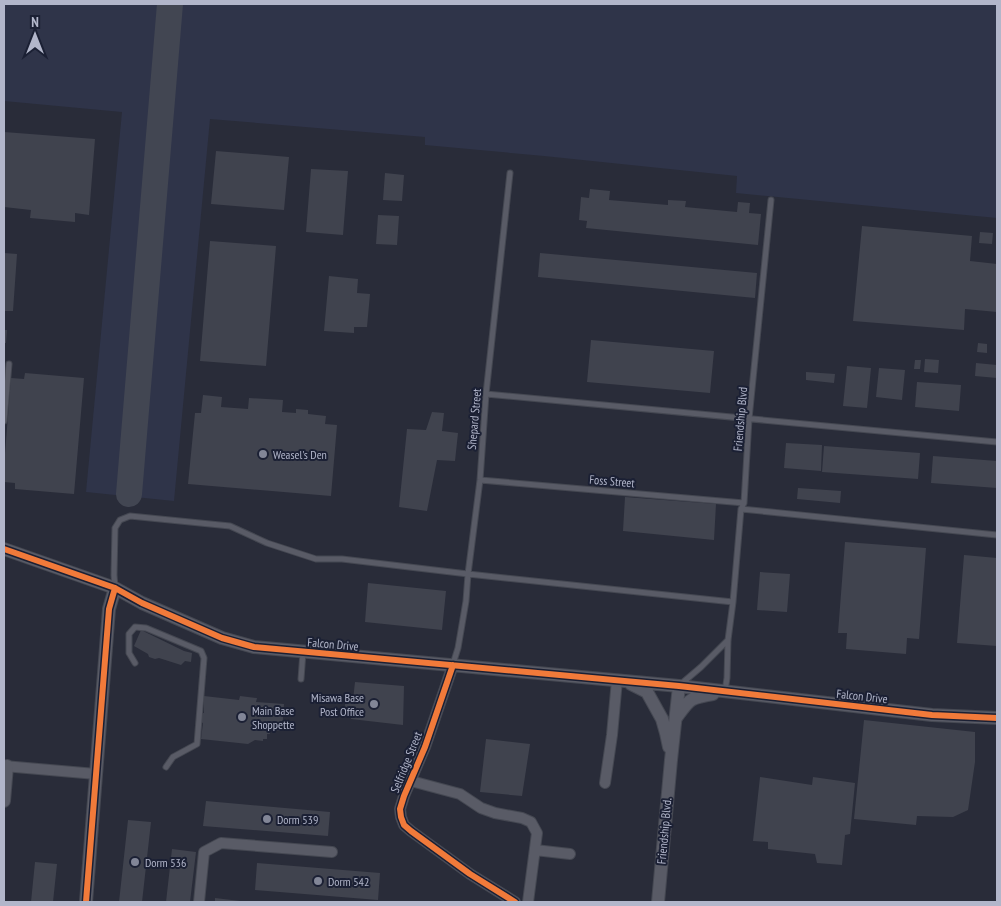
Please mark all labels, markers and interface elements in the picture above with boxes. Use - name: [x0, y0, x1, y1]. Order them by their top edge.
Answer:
- north arrow: [10, 10, 60, 60]
- text: N: [31, 13, 39, 31]
- street label: Friendship Blvd: [730, 386, 750, 452]
- street label: Shepard Street: [464, 387, 484, 450]
- place label: Weasel's Den: [273, 447, 327, 462]
- marker: Weasel's Den: [257, 448, 269, 460]
- street label: Foss Street: [589, 472, 636, 491]
- street label: Falcon Drive: [307, 634, 359, 654]
- street label: Falcon Drive: [836, 686, 888, 706]
- place label: Misawa Base Post Office: [311, 690, 364, 719]
- marker: Misawa Base Post Office: [368, 698, 380, 710]
- place label: Main Base Shoppette: [252, 703, 295, 732]
- marker: Main Base Shoppette: [236, 711, 248, 723]
- street label: Selfridge Street: [387, 729, 425, 795]
- street label: Friendship Blvd.: [654, 797, 674, 865]
- place label: Dorm 539: [277, 812, 318, 827]
- marker: Dorm 539: [261, 813, 273, 825]
- place label: Dorm 536: [145, 855, 186, 870]
- marker: Dorm 536: [129, 856, 141, 868]
- place label: Dorm 542: [328, 874, 369, 889]
- marker: Dorm 542: [312, 875, 324, 887]

